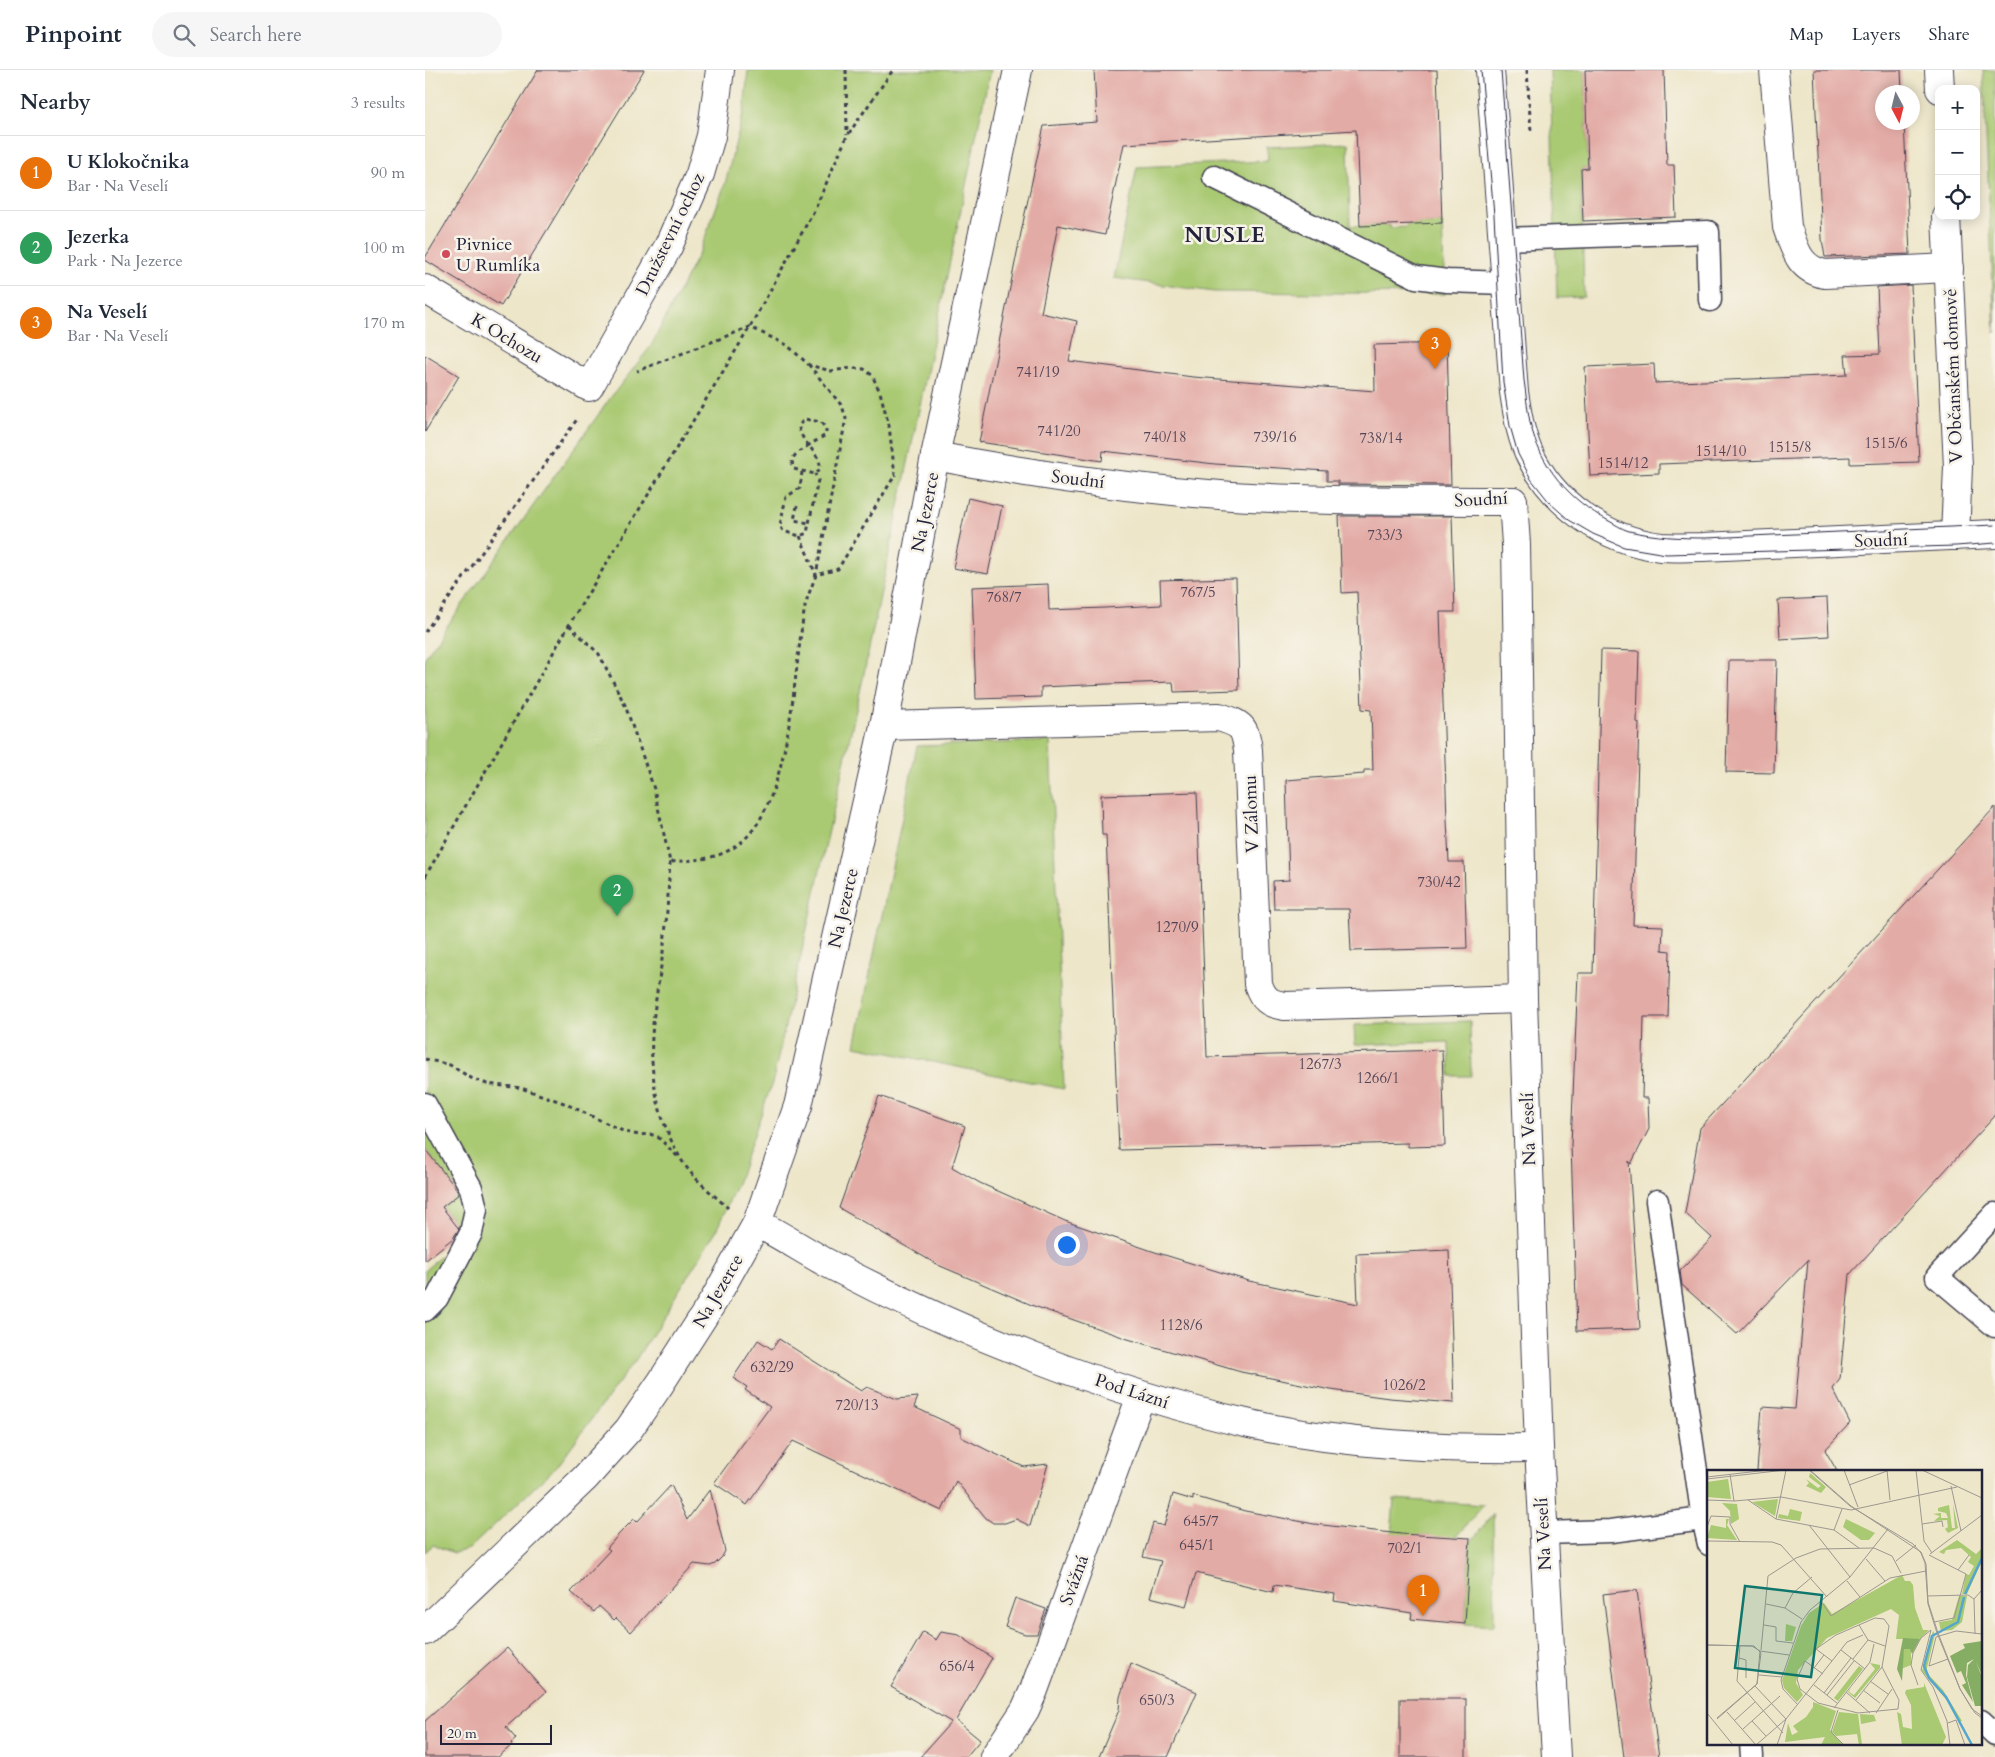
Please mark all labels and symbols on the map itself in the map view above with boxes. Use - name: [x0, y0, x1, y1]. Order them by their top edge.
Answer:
- north arrow: [1875, 85, 1920, 130]
- street label: Družstevní ochoz: [630, 169, 711, 300]
- district label: NUSLE: [1184, 220, 1266, 250]
- place label: Pivnice U Rumlíka: [456, 232, 540, 278]
- marker: Pivnice U Rumlíka: [440, 248, 452, 260]
- street label: V Občanském domově: [1938, 288, 1969, 464]
- street label: K Ochozu: [466, 307, 547, 370]
- pin: 3: [1419, 328, 1451, 369]
- house number: 741/19: [1016, 362, 1060, 382]
- house number: 741/20: [1037, 421, 1081, 441]
- house number: 740/18: [1143, 427, 1187, 447]
- house number: 739/16: [1253, 427, 1297, 447]
- house number: 738/14: [1359, 428, 1403, 448]
- house number: 1515/6: [1864, 433, 1908, 453]
- house number: 1515/8: [1768, 437, 1812, 457]
- house number: 1514/10: [1696, 441, 1747, 461]
- house number: 1514/12: [1598, 453, 1649, 473]
- street label: Soudní: [1050, 464, 1106, 495]
- street label: Na Jezerce: [905, 470, 946, 554]
- street label: Soudní: [1454, 486, 1508, 513]
- house number: 733/3: [1367, 525, 1403, 545]
- street label: Soudní: [1854, 527, 1908, 554]
- house number: 767/5: [1180, 582, 1216, 602]
- house number: 768/7: [986, 587, 1022, 607]
- street label: V Zálomu: [1238, 774, 1265, 853]
- street label: Na Jezerce: [822, 866, 865, 951]
- house number: 730/42: [1417, 872, 1461, 892]
- pin: 2: [601, 875, 633, 916]
- house number: 1270/9: [1155, 917, 1199, 937]
- house number: 1267/3: [1298, 1054, 1342, 1074]
- house number: 1266/1: [1356, 1068, 1400, 1088]
- street label: Na Veselí: [1515, 1092, 1542, 1166]
- your location: [1054, 1232, 1080, 1258]
- street label: Na Jezerce: [687, 1250, 750, 1333]
- house number: 1128/6: [1159, 1315, 1203, 1335]
- house number: 632/29: [750, 1357, 794, 1377]
- street label: Pod Lázní: [1091, 1368, 1172, 1415]
- house number: 1026/2: [1382, 1375, 1426, 1395]
- house number: 720/13: [835, 1395, 879, 1415]
- inset map: [1707, 1470, 1983, 1744]
- street label: Na Veselí: [1529, 1497, 1558, 1571]
- house number: 645/7: [1183, 1511, 1219, 1531]
- house number: 645/1: [1179, 1535, 1215, 1555]
- house number: 702/1: [1387, 1538, 1423, 1558]
- street label: Svážná: [1054, 1551, 1095, 1609]
- pin: 1: [1407, 1575, 1439, 1616]
- house number: 656/4: [939, 1656, 975, 1676]
- house number: 650/3: [1139, 1690, 1175, 1710]
- scale bar: [440, 1722, 553, 1745]

